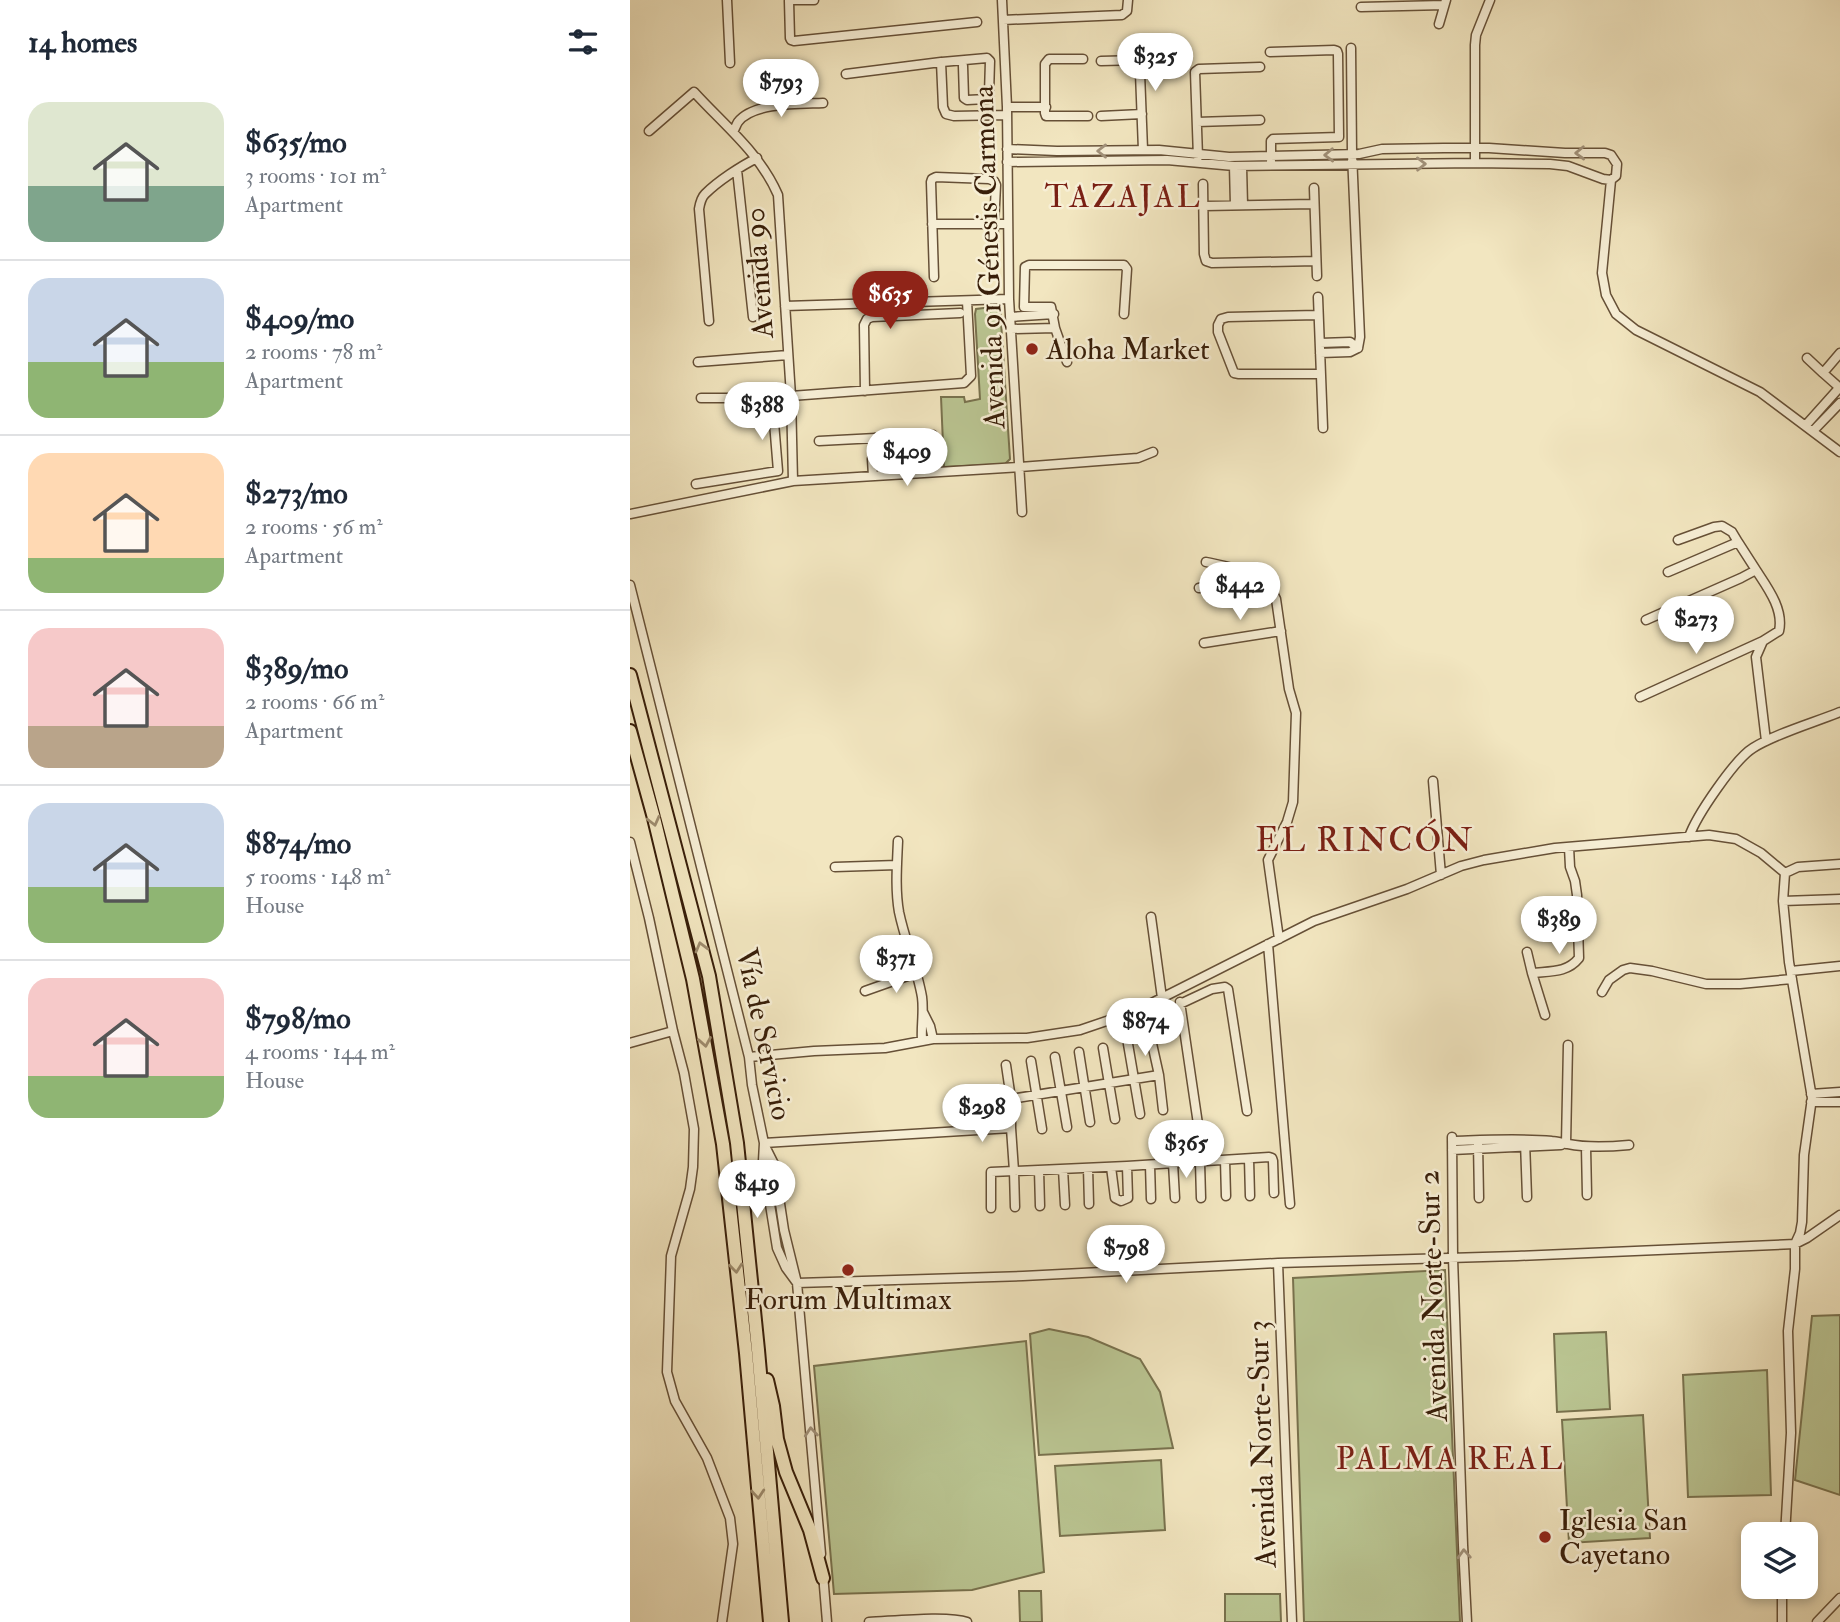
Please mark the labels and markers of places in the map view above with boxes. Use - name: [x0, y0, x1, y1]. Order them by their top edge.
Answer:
- pin: $325: [1114, 34, 1196, 93]
- pin: $793: [740, 60, 822, 119]
- pin: $635: [849, 272, 931, 331]
- place label: Aloha Market: [1045, 331, 1210, 368]
- marker: Aloha Market: [1024, 341, 1040, 357]
- pin: $388: [721, 382, 803, 442]
- pin: $409: [866, 428, 948, 488]
- pin: $442: [1199, 562, 1281, 622]
- pin: $273: [1655, 596, 1737, 656]
- pin: $389: [1518, 897, 1600, 956]
- pin: $371: [855, 936, 937, 995]
- pin: $874: [1104, 998, 1186, 1058]
- pin: $298: [941, 1084, 1023, 1144]
- pin: $365: [1145, 1120, 1227, 1180]
- pin: $419: [716, 1160, 798, 1220]
- pin: $798: [1085, 1226, 1167, 1285]
- marker: Forum Multimax: [840, 1262, 856, 1278]
- place label: Forum Multimax: [744, 1281, 952, 1318]
- place label: Iglesia San Cayetano: [1559, 1502, 1687, 1573]
- marker: Iglesia San Cayetano: [1537, 1529, 1553, 1545]

